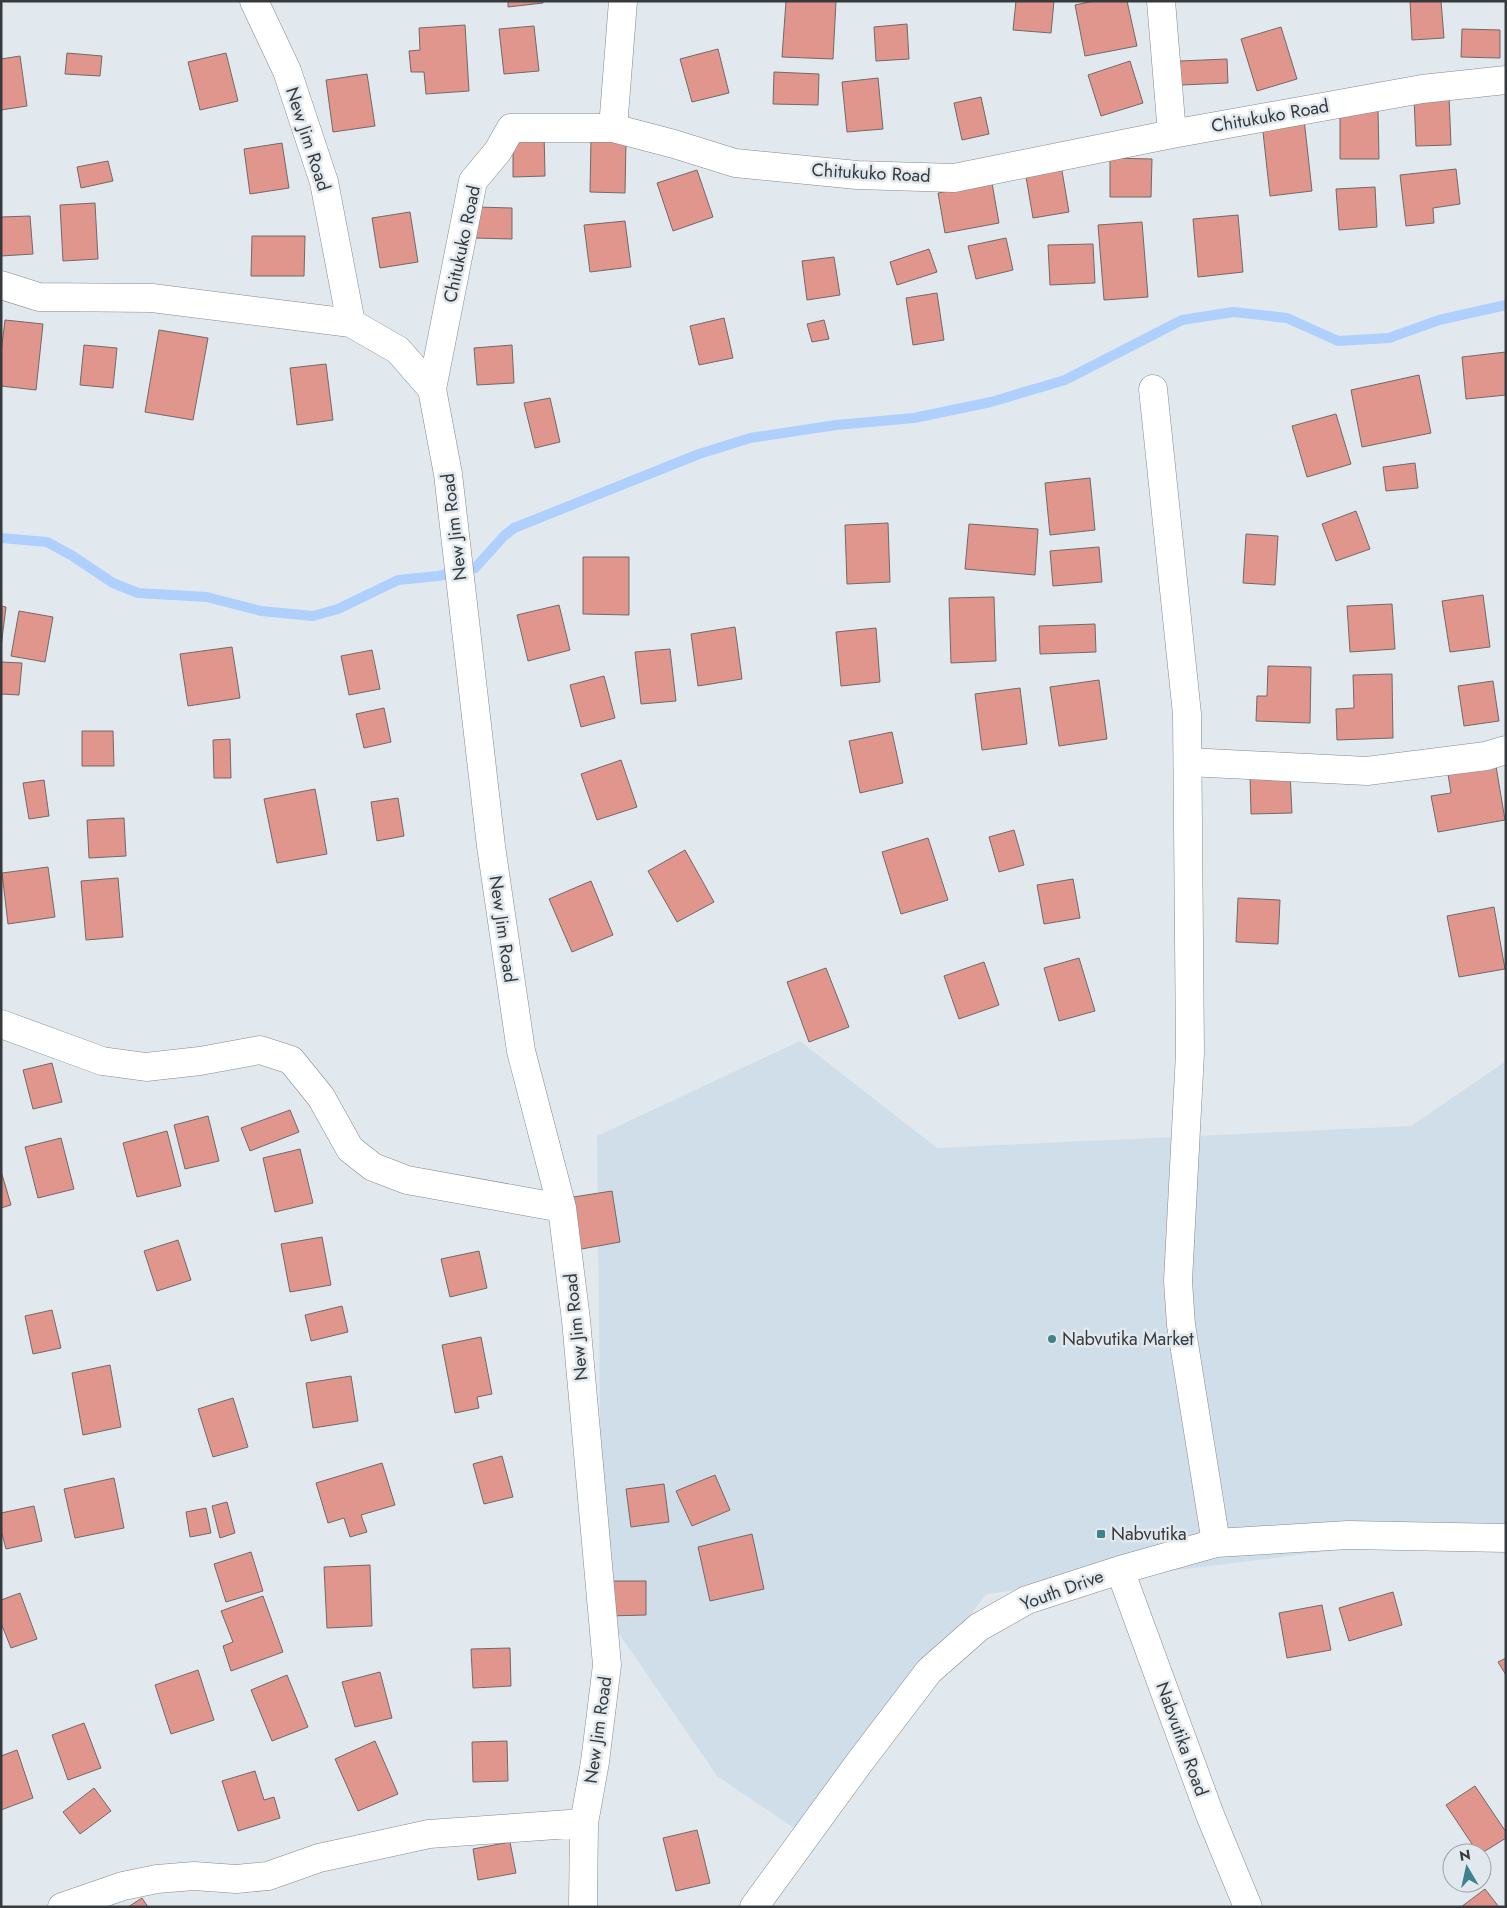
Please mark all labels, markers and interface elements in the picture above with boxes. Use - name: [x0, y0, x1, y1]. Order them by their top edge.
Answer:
- street label: New Jim Road: [279, 84, 337, 194]
- street label: Chitukuko Road: [1209, 93, 1331, 139]
- street label: Chitukuko Road: [811, 157, 931, 189]
- street label: Chitukuko Road: [437, 183, 487, 305]
- street label: New Jim Road: [435, 472, 473, 582]
- street label: New Jim Road: [483, 874, 523, 984]
- street label: New Jim Road: [557, 1272, 595, 1382]
- place label: Nabvutika Market: [1062, 1326, 1194, 1352]
- marker: Nabvutika Market: [1046, 1333, 1058, 1345]
- place label: Nabvutika: [1111, 1521, 1187, 1547]
- marker: Nabvutika: [1095, 1528, 1107, 1540]
- street label: Youth Drive: [1017, 1563, 1107, 1617]
- street label: New Jim Road: [578, 1675, 618, 1785]
- street label: Nabvutika Road: [1149, 1678, 1215, 1800]
- north arrow: [1442, 1843, 1492, 1893]
- text: N: [1458, 1844, 1472, 1866]

